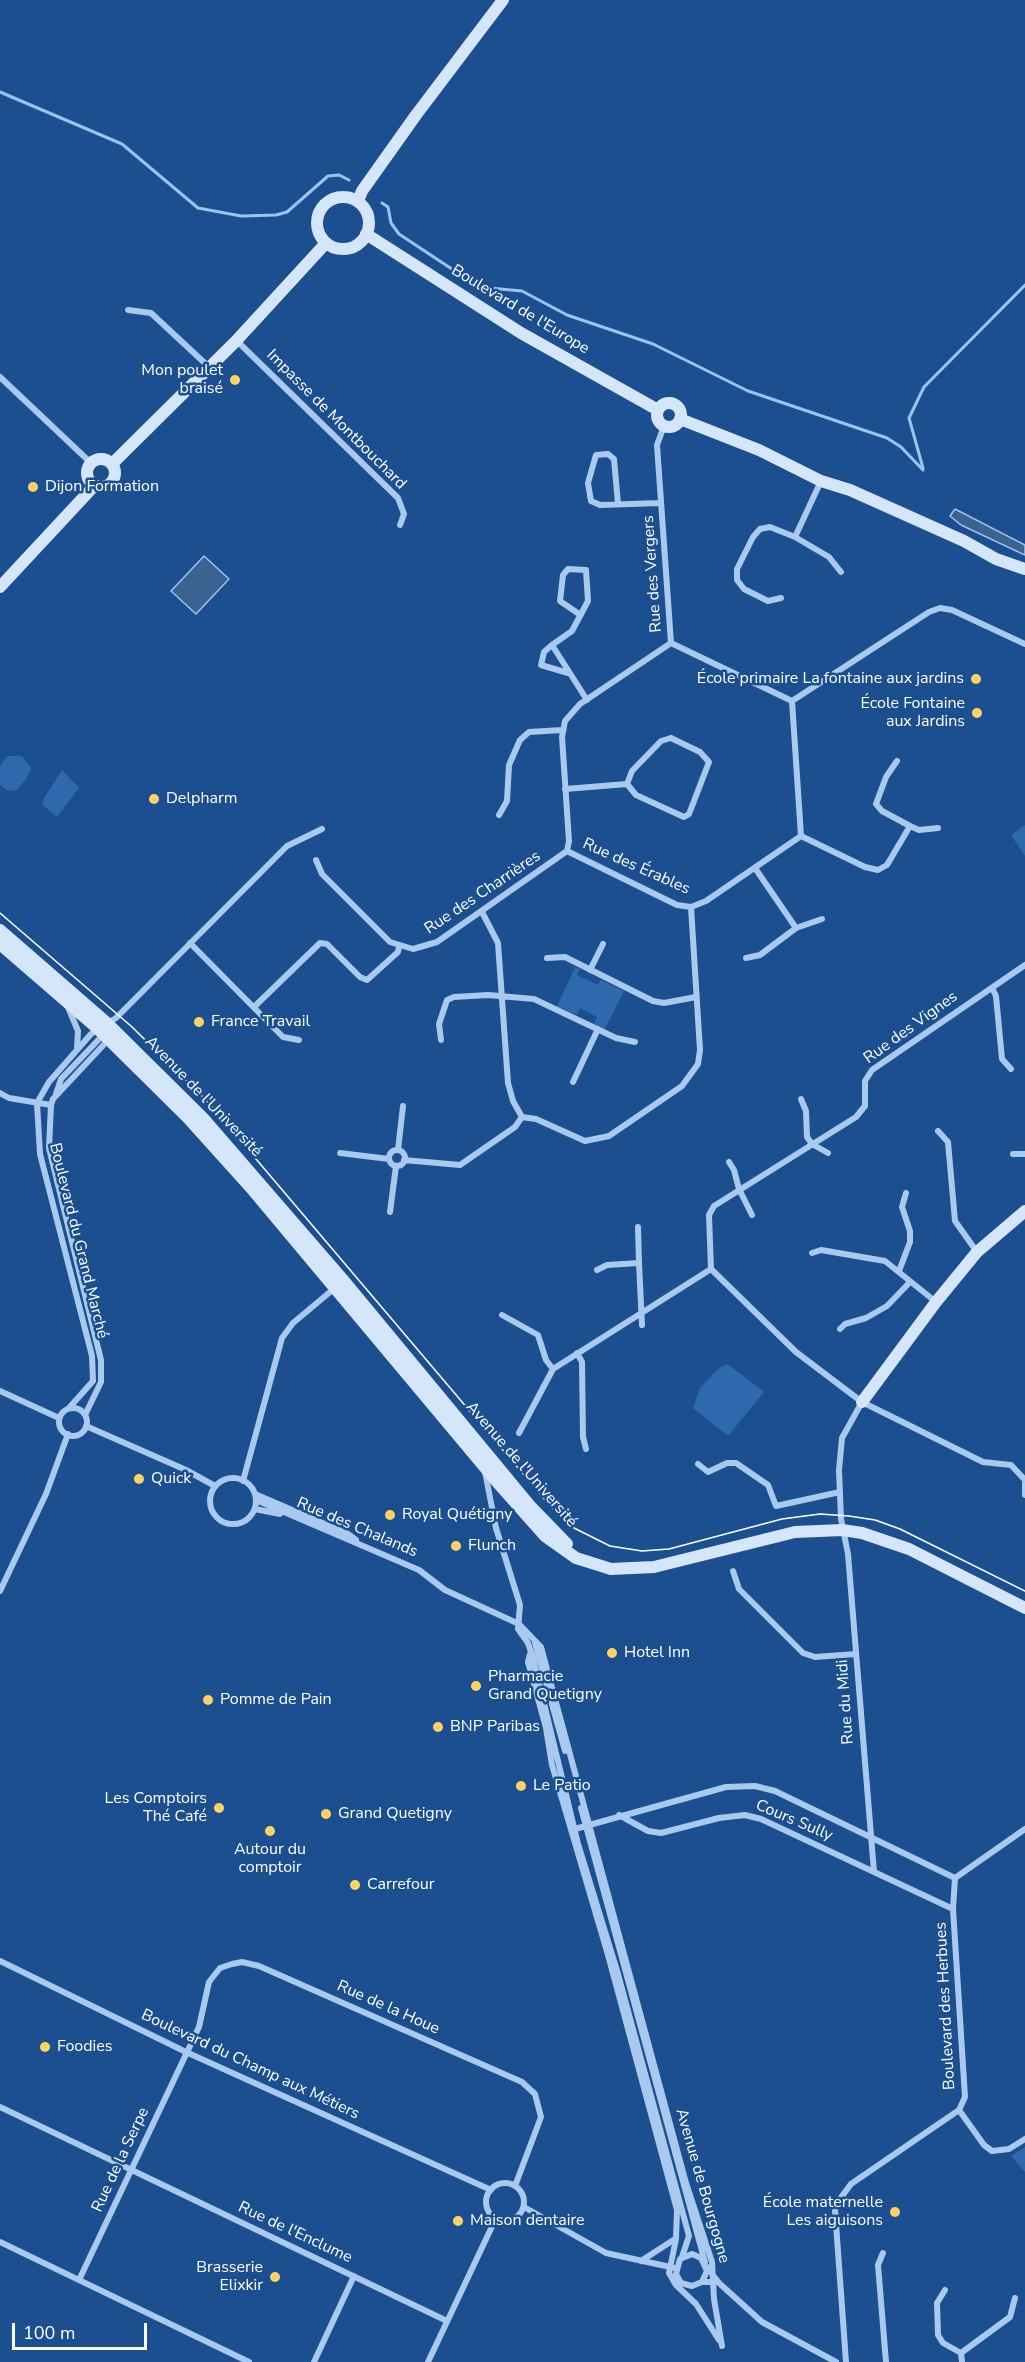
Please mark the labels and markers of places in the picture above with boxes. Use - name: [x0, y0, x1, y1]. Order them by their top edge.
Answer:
- place label: Mon poulet braisé: [141, 361, 223, 399]
- marker: Mon poulet braisé: [228, 373, 242, 387]
- place label: Dijon Formation: [45, 477, 159, 497]
- marker: Dijon Formation: [26, 480, 40, 494]
- place label: École primaire La fontaine aux jardins: [697, 669, 964, 689]
- marker: École primaire La fontaine aux jardins: [969, 672, 983, 686]
- place label: École Fontaine aux Jardins: [860, 694, 965, 732]
- marker: École Fontaine aux Jardins: [970, 706, 984, 720]
- place label: Delpharm: [166, 789, 237, 809]
- marker: Delpharm: [147, 792, 161, 806]
- place label: France Travail: [211, 1012, 310, 1032]
- marker: France Travail: [192, 1015, 206, 1029]
- place label: Quick: [151, 1469, 191, 1489]
- marker: Quick: [132, 1472, 146, 1486]
- place label: Royal Quétigny: [402, 1505, 512, 1525]
- marker: Royal Quétigny: [383, 1508, 397, 1522]
- place label: Flunch: [468, 1536, 516, 1556]
- marker: Flunch: [449, 1539, 463, 1553]
- place label: Hotel Inn: [624, 1643, 690, 1663]
- marker: Hotel Inn: [605, 1646, 619, 1660]
- place label: Pharmacie Grand Quetigny: [488, 1667, 602, 1705]
- marker: Pharmacie Grand Quetigny: [469, 1679, 483, 1693]
- place label: Pomme de Pain: [220, 1690, 332, 1710]
- marker: Pomme de Pain: [201, 1693, 215, 1707]
- place label: BNP Paribas: [450, 1717, 540, 1737]
- marker: BNP Paribas: [431, 1720, 445, 1734]
- place label: Le Patio: [533, 1776, 591, 1796]
- marker: Le Patio: [514, 1779, 528, 1793]
- place label: Les Comptoirs Thé Café: [105, 1789, 207, 1827]
- marker: Les Comptoirs Thé Café: [212, 1801, 226, 1815]
- place label: Grand Quetigny: [338, 1804, 452, 1824]
- marker: Grand Quetigny: [319, 1807, 333, 1821]
- marker: Autour du comptoir: [263, 1824, 277, 1838]
- place label: Autour du comptoir: [234, 1840, 306, 1878]
- place label: Carrefour: [367, 1875, 435, 1895]
- marker: Carrefour: [348, 1878, 362, 1892]
- place label: Foodies: [57, 2037, 113, 2057]
- marker: Foodies: [38, 2040, 52, 2054]
- place label: École maternelle Les aiguisons: [763, 2193, 883, 2231]
- marker: École maternelle Les aiguisons: [888, 2205, 902, 2219]
- place label: Maison dentaire: [470, 2211, 585, 2231]
- marker: Maison dentaire: [451, 2214, 465, 2228]
- place label: Brasserie Elixkir: [196, 2258, 263, 2296]
- marker: Brasserie Elixkir: [268, 2270, 282, 2284]

